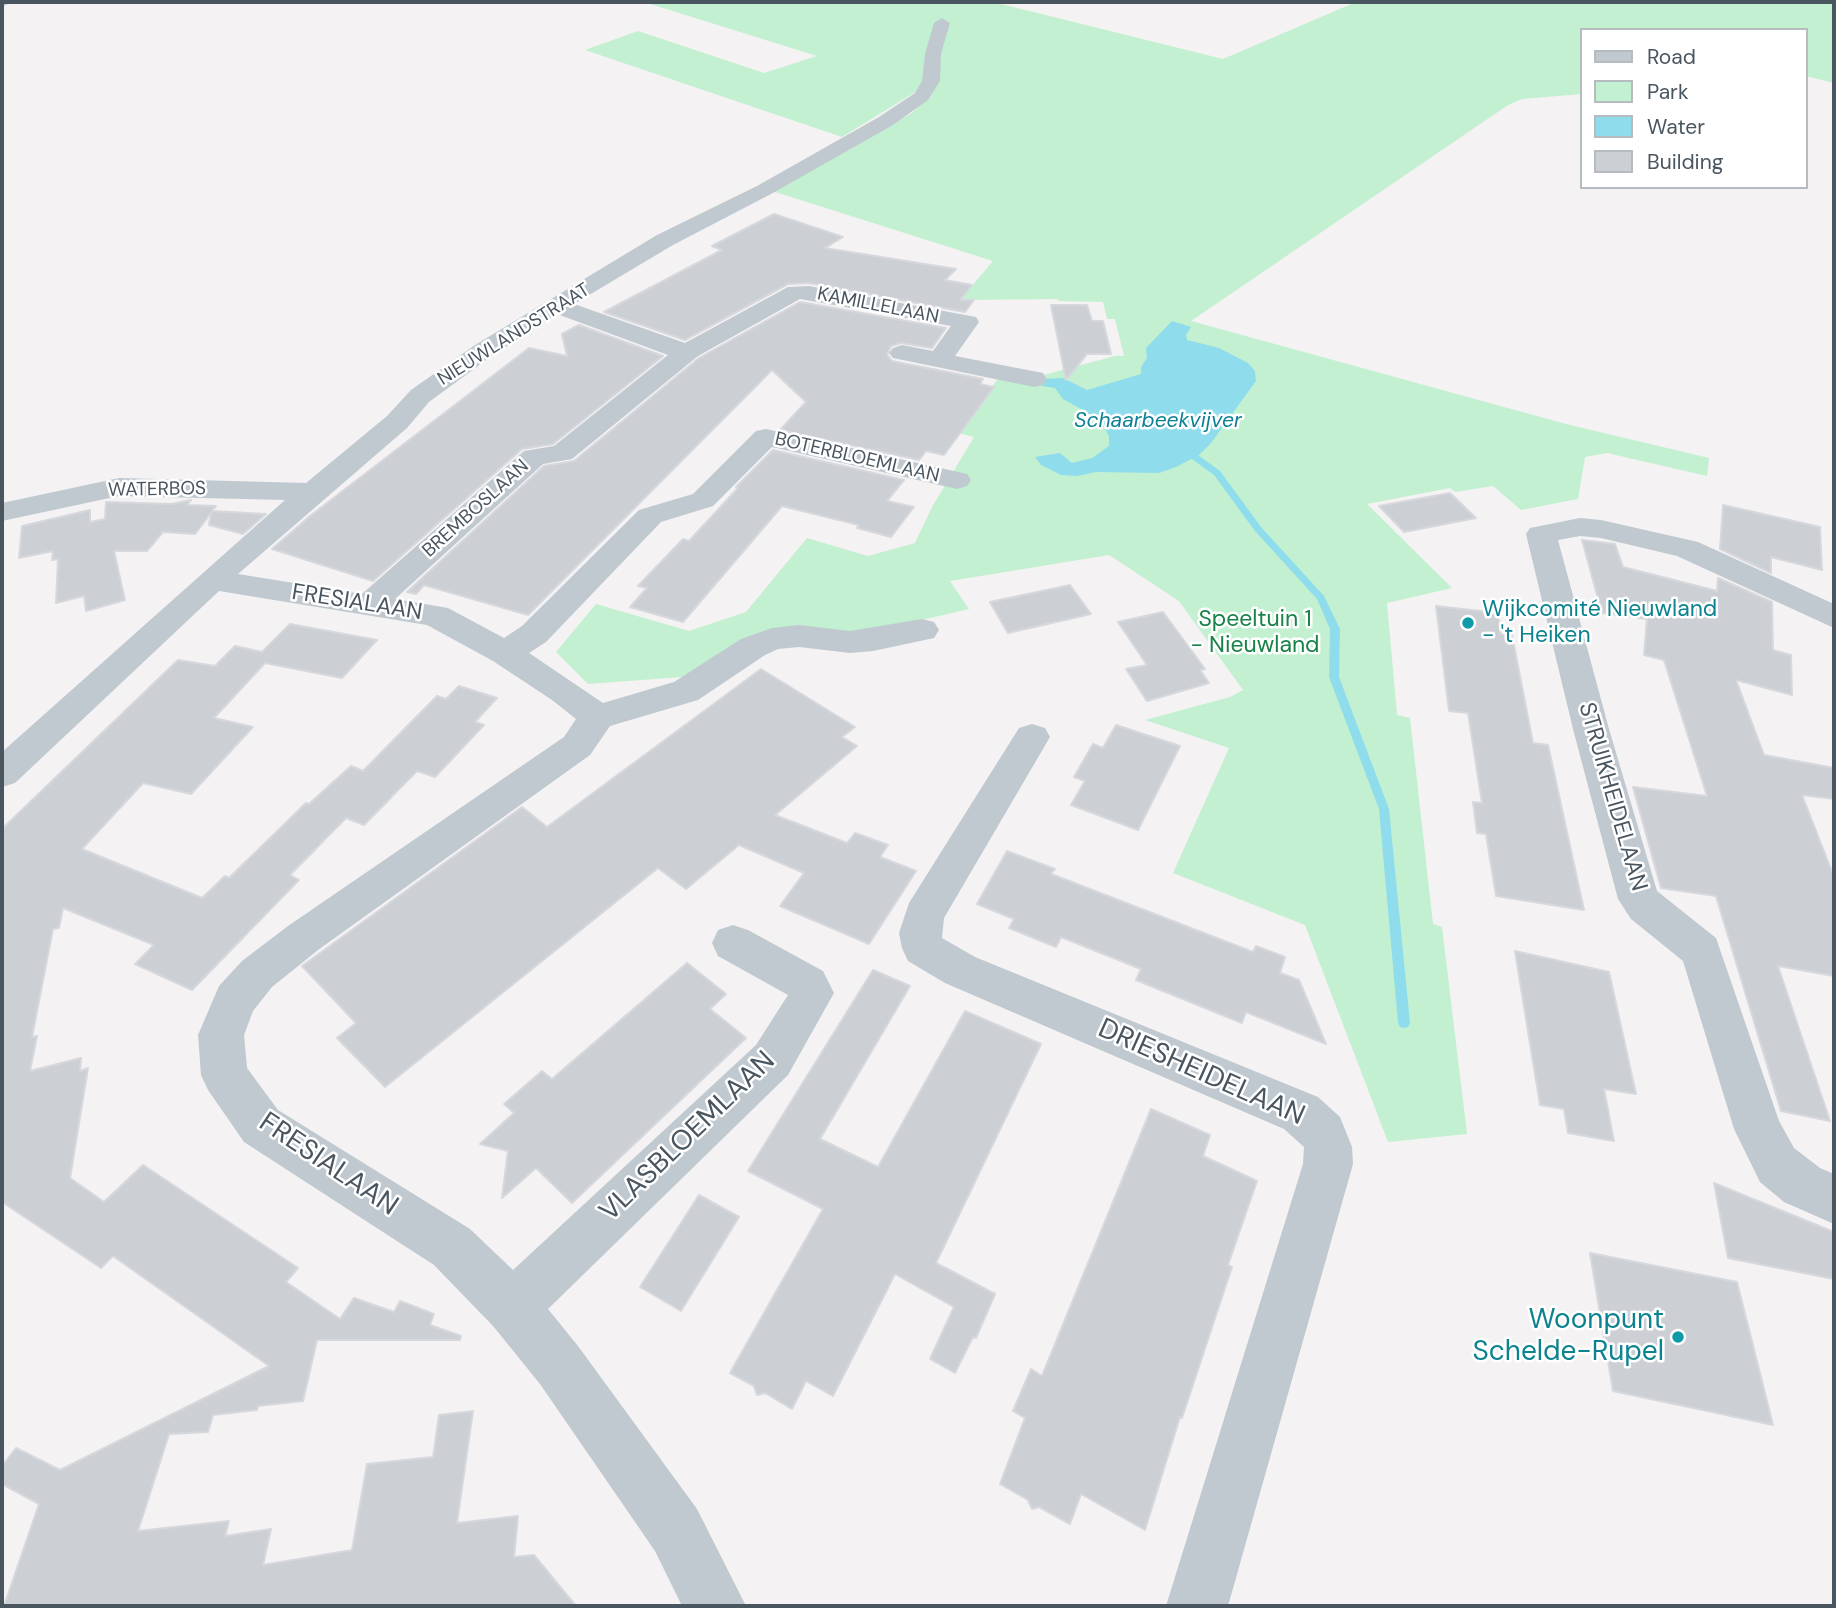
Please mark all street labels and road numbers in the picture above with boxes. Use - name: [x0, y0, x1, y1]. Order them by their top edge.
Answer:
- street label: NIEUWLANDSTRAAT: [434, 279, 594, 391]
- street label: KAMILLELAAN: [815, 283, 941, 329]
- street label: BOTERBLOEMLAAN: [772, 428, 942, 488]
- street label: BREMBOSLAAN: [418, 455, 534, 563]
- street label: WATERBOS: [108, 478, 206, 502]
- street label: FRESIALAAN: [290, 579, 424, 627]
- street label: STRUIKHEIDELAAN: [1572, 700, 1652, 894]
- street label: DRIESHEIDELAAN: [1093, 1012, 1309, 1134]
- street label: VLASBLOEMLAAN: [593, 1045, 783, 1229]
- street label: FRESIALAAN: [252, 1106, 404, 1224]

